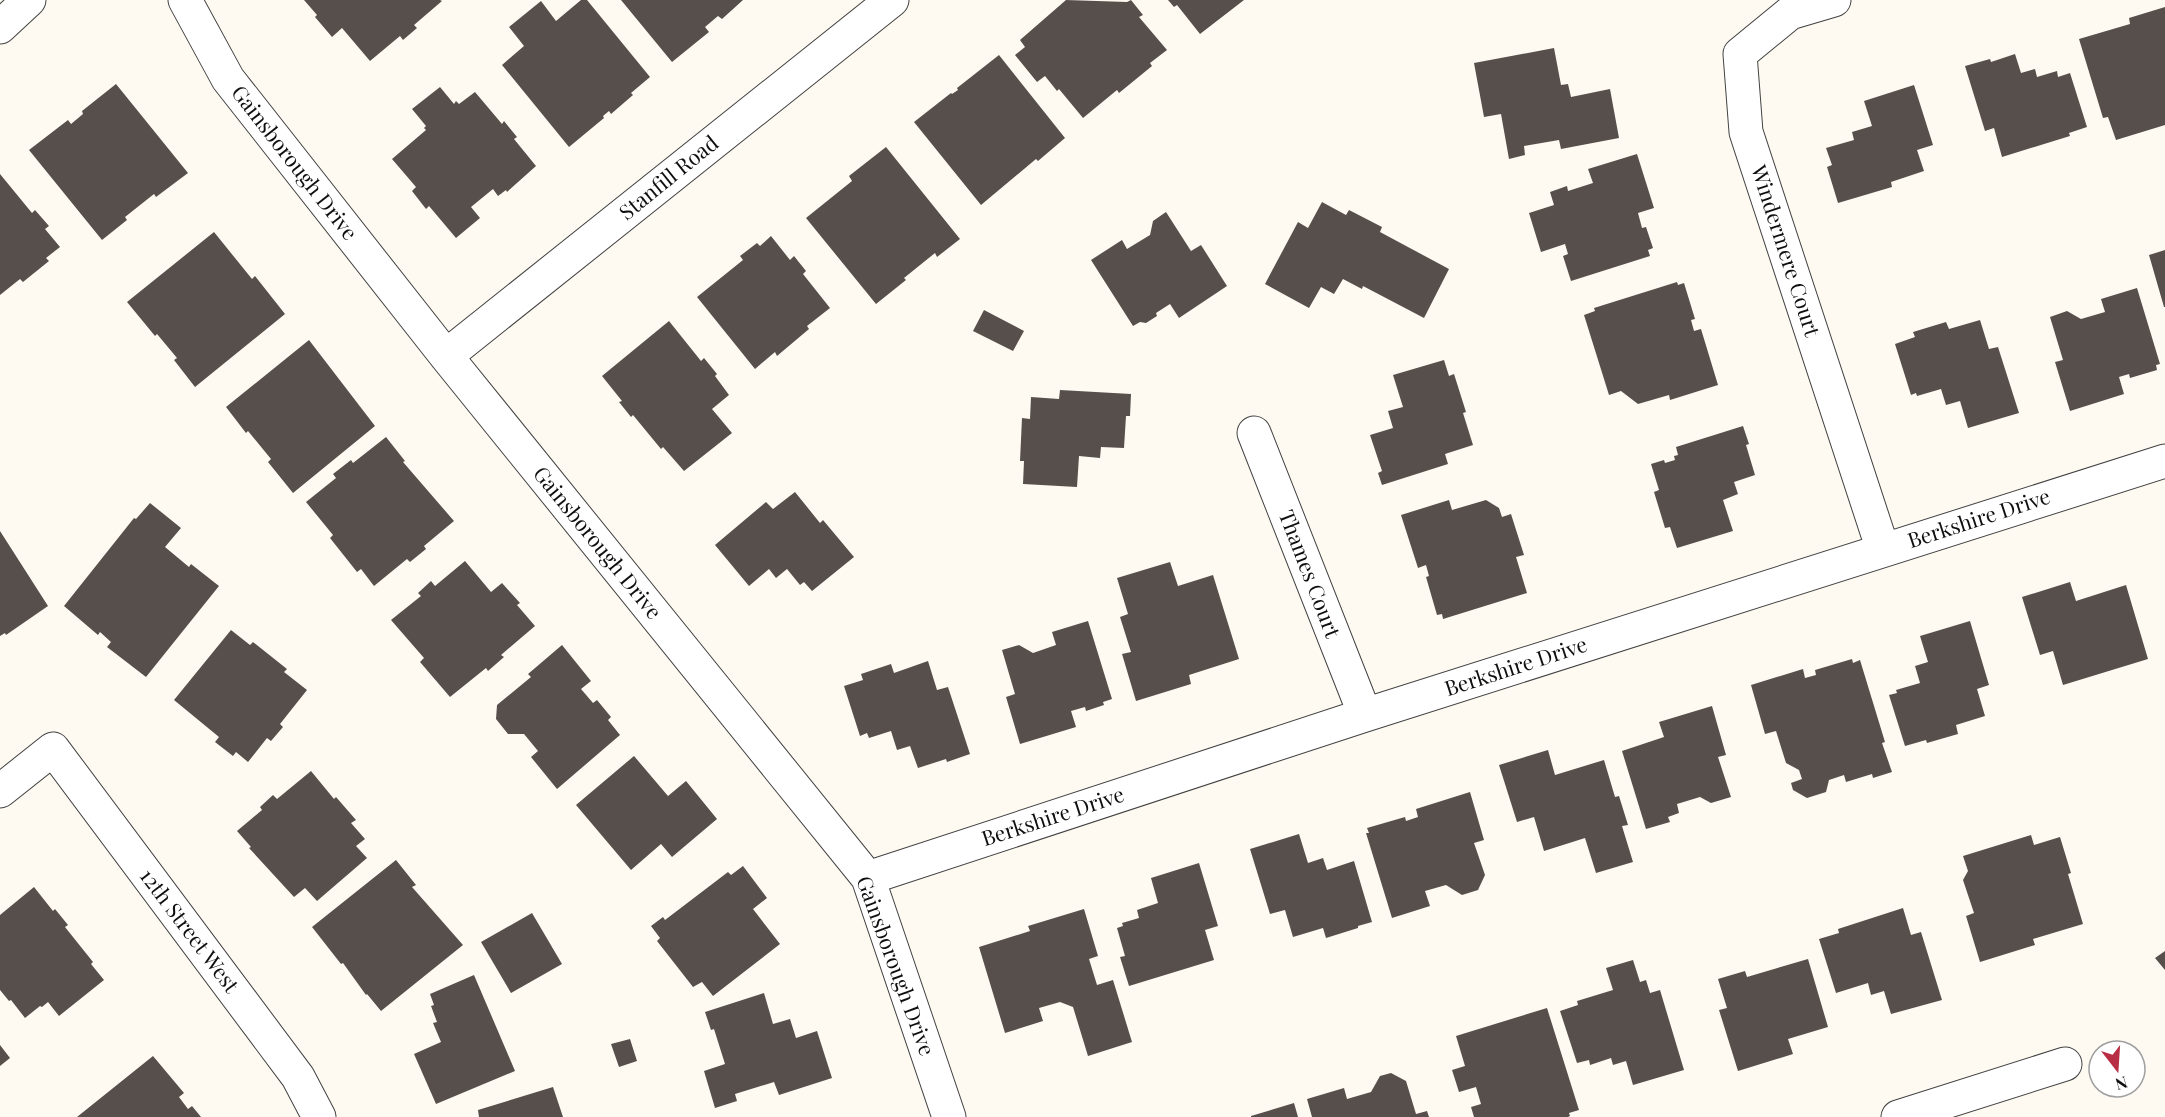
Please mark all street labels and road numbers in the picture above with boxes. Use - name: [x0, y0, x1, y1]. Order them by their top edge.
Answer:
- street label: Gainsborough Drive: [226, 79, 365, 245]
- street label: Stanfill Road: [612, 128, 723, 225]
- street label: Windermere Court: [1746, 160, 1828, 340]
- street label: Gainsborough Drive: [528, 459, 669, 624]
- street label: Berkshire Drive: [1904, 481, 2053, 553]
- street label: Thames Court: [1274, 505, 1348, 642]
- street label: Berkshire Drive: [1441, 629, 1590, 701]
- street label: Berkshire Drive: [978, 779, 1127, 851]
- street label: 12th Street West: [135, 862, 247, 998]
- street label: Gainsborough Drive: [851, 872, 942, 1059]

